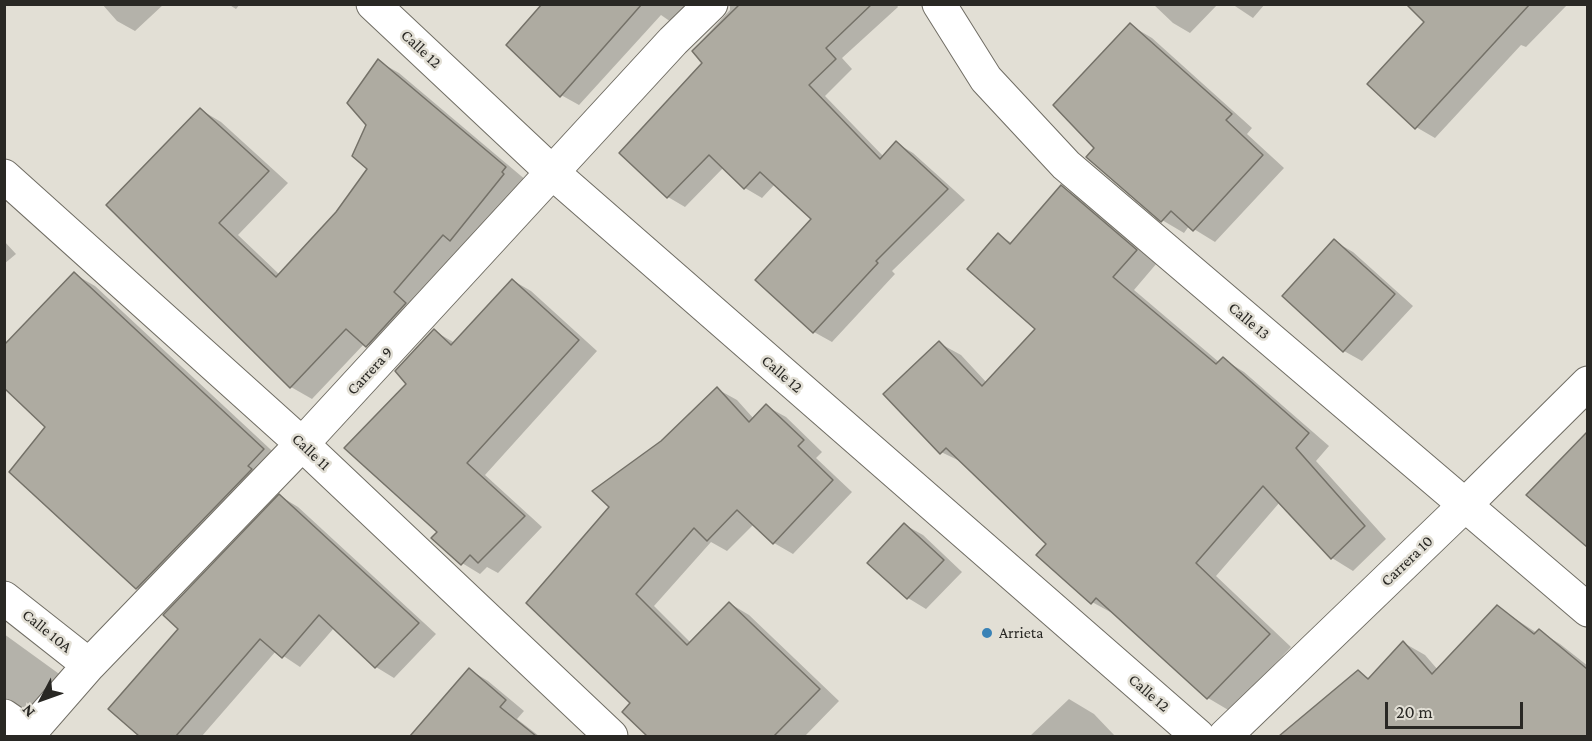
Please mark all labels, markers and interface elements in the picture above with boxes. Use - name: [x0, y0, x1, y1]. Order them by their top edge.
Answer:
- street label: Calle 12: [397, 26, 445, 72]
- street label: Calle 13: [1224, 298, 1274, 344]
- street label: Carrera 9: [343, 343, 397, 399]
- street label: Calle 12: [758, 351, 806, 397]
- street label: Calle 11: [288, 429, 334, 475]
- street label: Carrera 10: [1377, 532, 1437, 590]
- street label: Calle 10A: [18, 605, 76, 657]
- place label: Arrieta: [999, 623, 1043, 643]
- marker: Arrieta: [980, 626, 994, 640]
- north arrow: [12, 669, 72, 729]
- street label: Calle 12: [1125, 670, 1173, 716]
- scale bar: [1388, 690, 1526, 728]
- text: N: [18, 701, 38, 721]
- text: 20 m: [1396, 702, 1433, 722]

